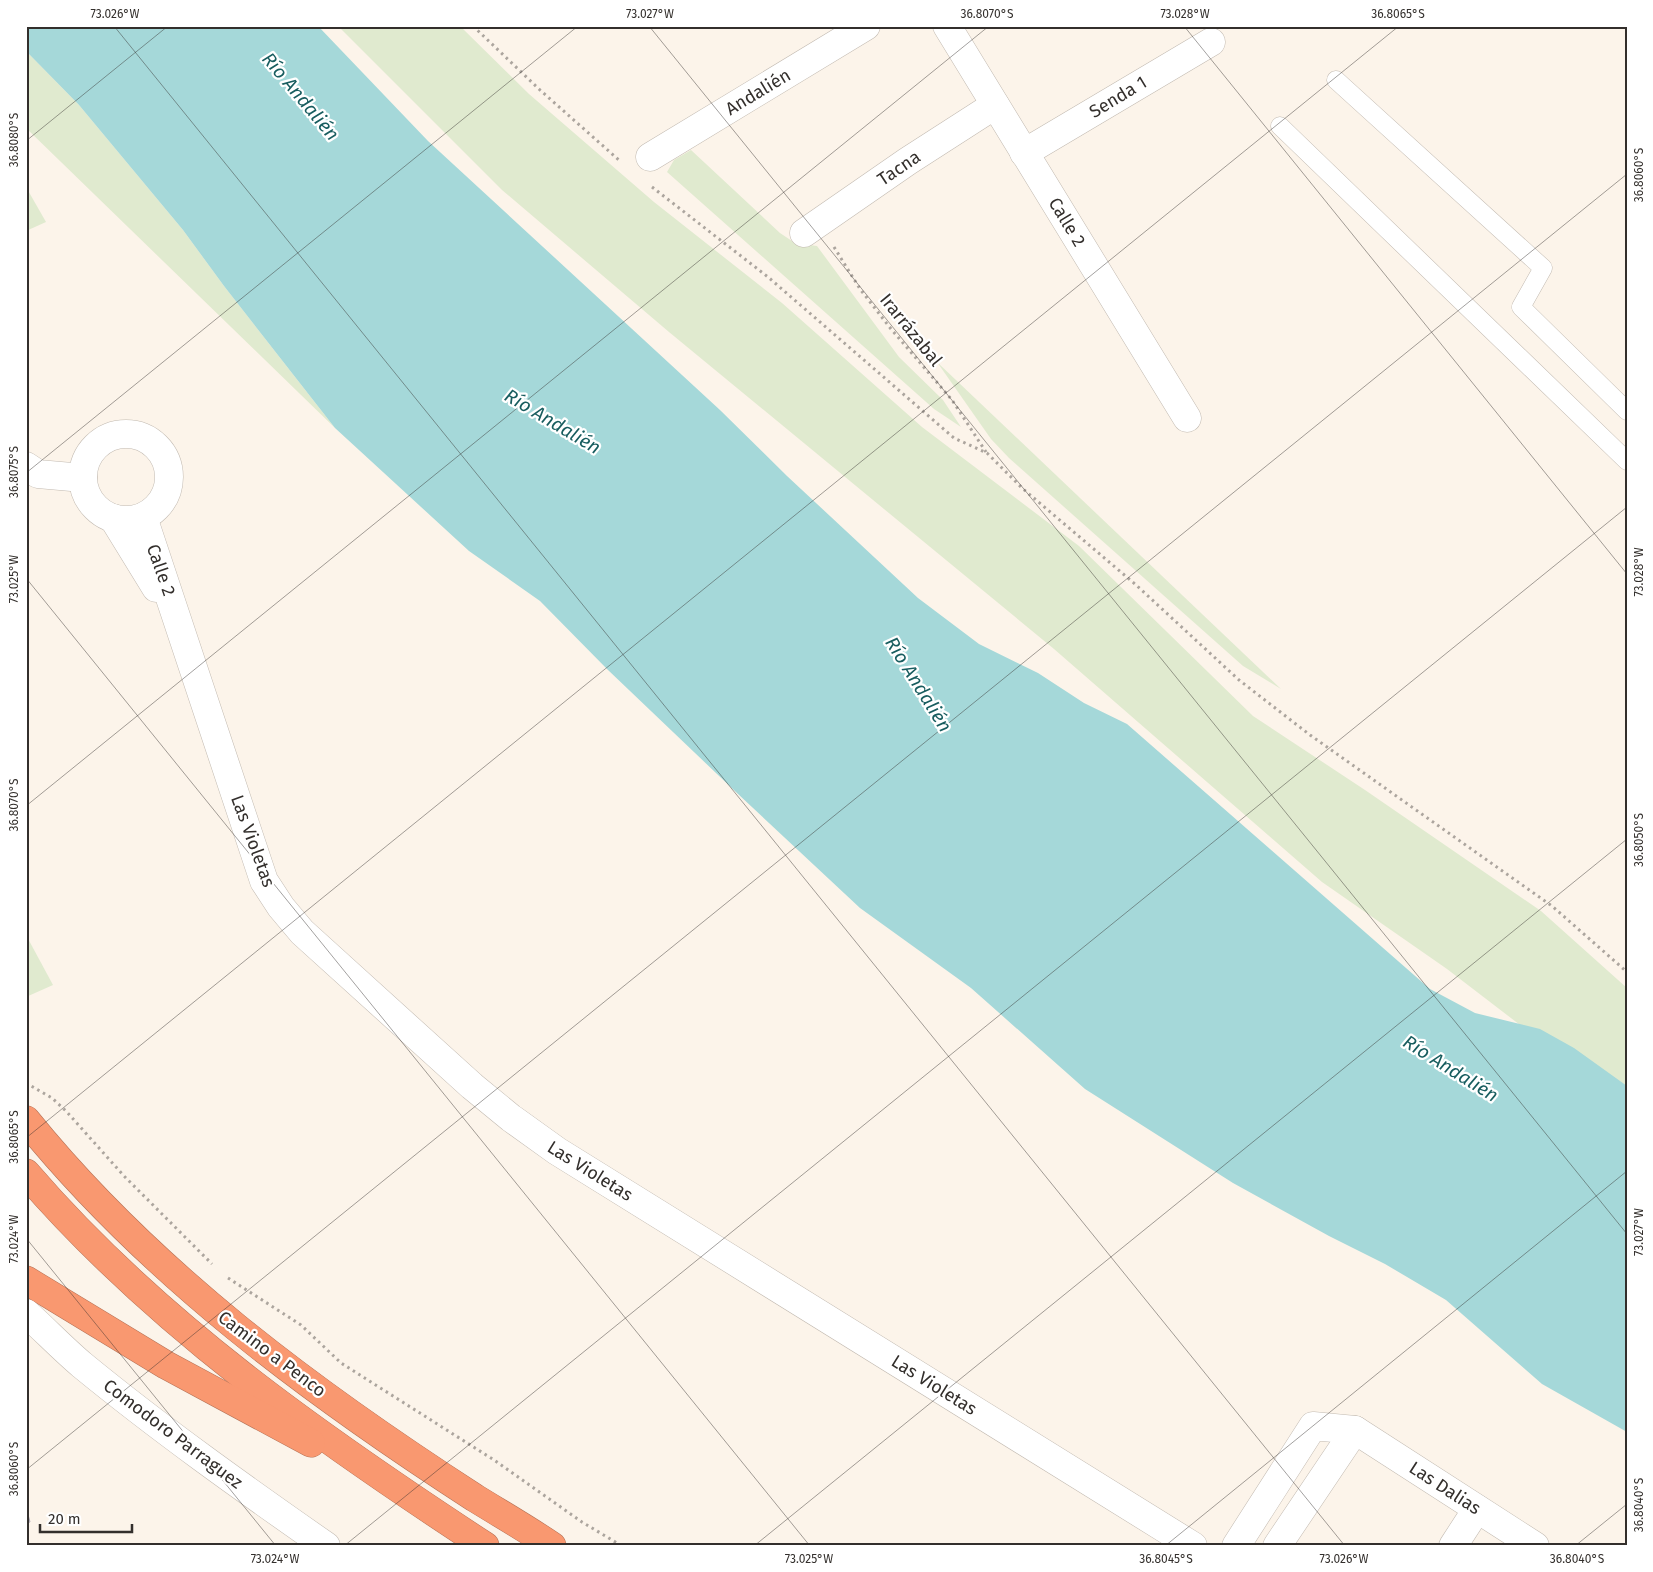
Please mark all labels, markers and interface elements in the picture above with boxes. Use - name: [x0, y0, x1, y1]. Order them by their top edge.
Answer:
- text: 73.026°W: [91, 7, 140, 21]
- text: 73.027°W: [626, 7, 674, 21]
- text: 36.8070°S: [960, 7, 1014, 21]
- text: 73.028°W: [1160, 7, 1210, 21]
- text: 36.8065°S: [1371, 7, 1425, 21]
- water label: Río Andalién: [257, 48, 344, 145]
- street label: Andalién: [721, 64, 795, 120]
- street label: Senda 1: [1085, 71, 1151, 123]
- text: 36.8080°S: [7, 112, 21, 167]
- street label: Tacna: [873, 146, 925, 190]
- text: 36.8060°S: [1632, 147, 1646, 202]
- street label: Calle 2: [1044, 193, 1090, 251]
- street label: Irarrázabal: [875, 289, 947, 371]
- water label: Río Andalién: [501, 384, 605, 459]
- text: 36.8075°S: [7, 445, 21, 498]
- street label: Calle 2: [142, 541, 180, 599]
- text: 73.028°W: [1632, 547, 1646, 597]
- text: 73.025°W: [7, 555, 21, 603]
- water label: Río Andalién: [880, 632, 957, 736]
- text: 36.8070°S: [7, 778, 21, 832]
- street label: Las Violetas: [226, 792, 280, 890]
- text: 36.8050°S: [1632, 812, 1646, 867]
- water label: Río Andalién: [1399, 1030, 1503, 1107]
- text: 36.8065°S: [7, 1110, 21, 1164]
- street label: Las Violetas: [543, 1136, 637, 1206]
- text: 73.027°W: [1632, 1208, 1646, 1256]
- text: 73.024°W: [7, 1215, 21, 1263]
- street label: Camino a Penco: [214, 1306, 330, 1402]
- street label: Las Violetas: [887, 1350, 981, 1420]
- street label: Comodoro Parraguez: [99, 1375, 247, 1494]
- text: 36.8060°S: [7, 1441, 21, 1496]
- street label: Las Dalias: [1405, 1457, 1485, 1519]
- text: 36.8040°S: [1632, 1477, 1646, 1532]
- scale bar: [40, 1502, 132, 1534]
- text: 20 m: [48, 1510, 81, 1528]
- text: 73.024°W: [251, 1552, 299, 1566]
- text: 73.025°W: [785, 1552, 833, 1566]
- text: 36.8045°S: [1139, 1552, 1193, 1566]
- text: 73.026°W: [1320, 1552, 1369, 1566]
- text: 36.8040°S: [1550, 1552, 1605, 1566]

